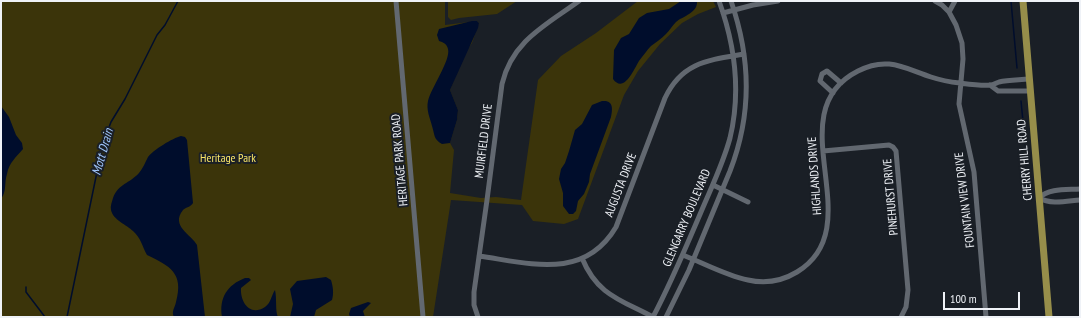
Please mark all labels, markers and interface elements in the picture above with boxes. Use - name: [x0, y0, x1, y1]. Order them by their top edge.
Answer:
- street label: MUIRFIELD DRIVE: [472, 103, 496, 179]
- street label: HERITAGE PARK ROAD: [389, 113, 411, 207]
- street label: CHERRY HILL ROAD: [1014, 119, 1036, 201]
- water label: Mott Drain: [89, 127, 117, 177]
- street label: HIGHLANDS DRIVE: [805, 136, 825, 216]
- street label: AUGUSTA DRIVE: [602, 151, 640, 219]
- street label: FOUNTAIN VIEW DRIVE: [952, 151, 978, 249]
- park label: Heritage Park: [200, 152, 256, 166]
- street label: PINEHURST DRIVE: [880, 158, 902, 236]
- street label: GLENGARRY BOULEVARD: [660, 167, 714, 269]
- scale bar: [945, 284, 1022, 310]
- text: 100 m: [950, 291, 977, 306]

